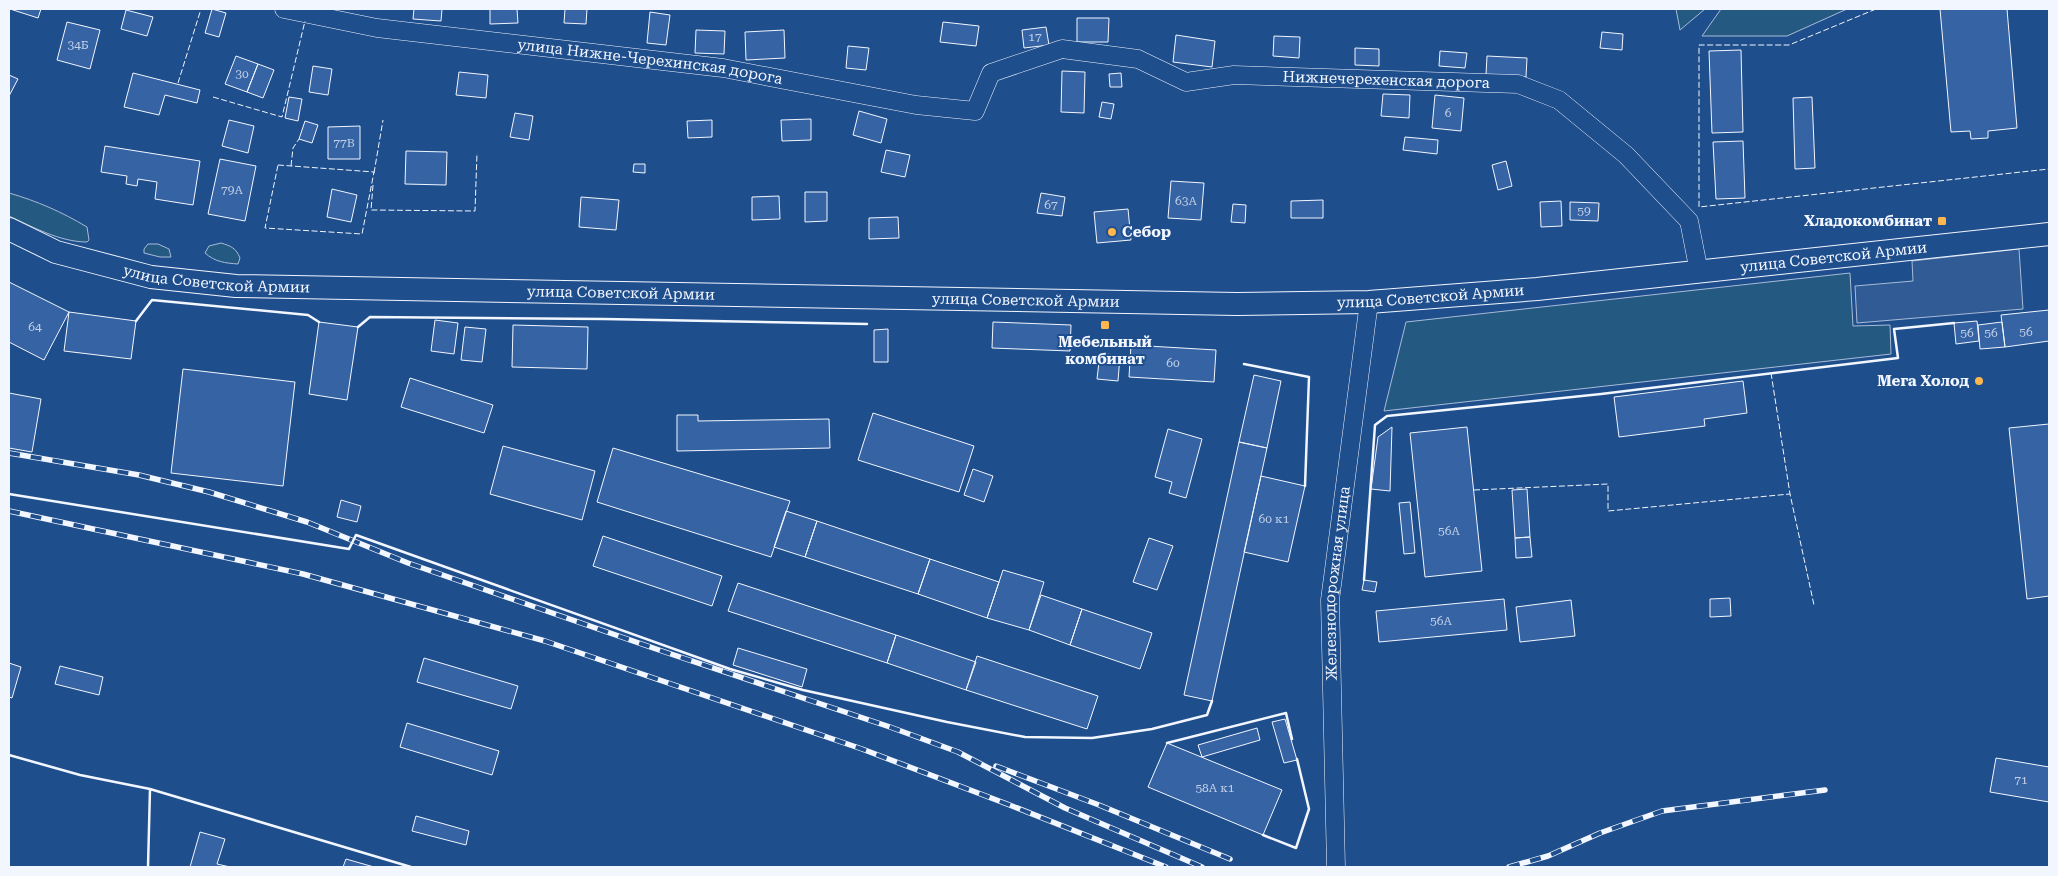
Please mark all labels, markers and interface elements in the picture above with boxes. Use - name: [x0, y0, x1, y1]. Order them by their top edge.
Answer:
- house number: 17: [1028, 30, 1042, 44]
- street label: улица Нижне-Черехинская дорога: [516, 35, 784, 88]
- house number: 34Б: [67, 38, 89, 52]
- house number: 30: [235, 67, 249, 81]
- street label: Нижнечерехенская дорога: [1282, 68, 1490, 92]
- house number: 6: [1445, 106, 1452, 120]
- house number: 77В: [333, 136, 355, 150]
- house number: 79А: [221, 183, 244, 197]
- house number: 63А: [1175, 194, 1198, 208]
- house number: 67: [1044, 198, 1058, 212]
- house number: 59: [1577, 204, 1591, 218]
- place label: Хладокомбинат: [1804, 212, 1932, 230]
- marker: Хладокомбинат: [1936, 215, 1948, 227]
- place label: Себор: [1122, 223, 1171, 241]
- marker: Себор: [1106, 226, 1118, 238]
- street label: улица Советской Армии: [1739, 238, 1928, 276]
- street label: улица Советской Армии: [121, 261, 310, 296]
- street label: улица Советской Армии: [1337, 281, 1525, 311]
- street label: улица Советской Армии: [527, 282, 715, 304]
- street label: улица Советской Армии: [932, 290, 1120, 311]
- marker: Мебельный комбинат: [1099, 319, 1111, 331]
- house number: 64: [28, 320, 42, 334]
- house number: 56: [2019, 325, 2033, 339]
- house number: 56: [1960, 326, 1974, 340]
- house number: 56: [1984, 326, 1998, 340]
- place label: Мебельный комбинат: [1058, 333, 1152, 368]
- house number: 60: [1166, 356, 1180, 370]
- place label: Мега Холод: [1877, 372, 1969, 390]
- marker: Мега Холод: [1973, 375, 1985, 387]
- street label: Железнодорожная улица: [1321, 485, 1354, 681]
- house number: 60 к1: [1259, 512, 1290, 526]
- house number: 56А: [1438, 524, 1461, 538]
- house number: 56А: [1430, 614, 1453, 628]
- house number: 71: [2014, 773, 2028, 787]
- house number: 58А к1: [1195, 781, 1235, 795]

